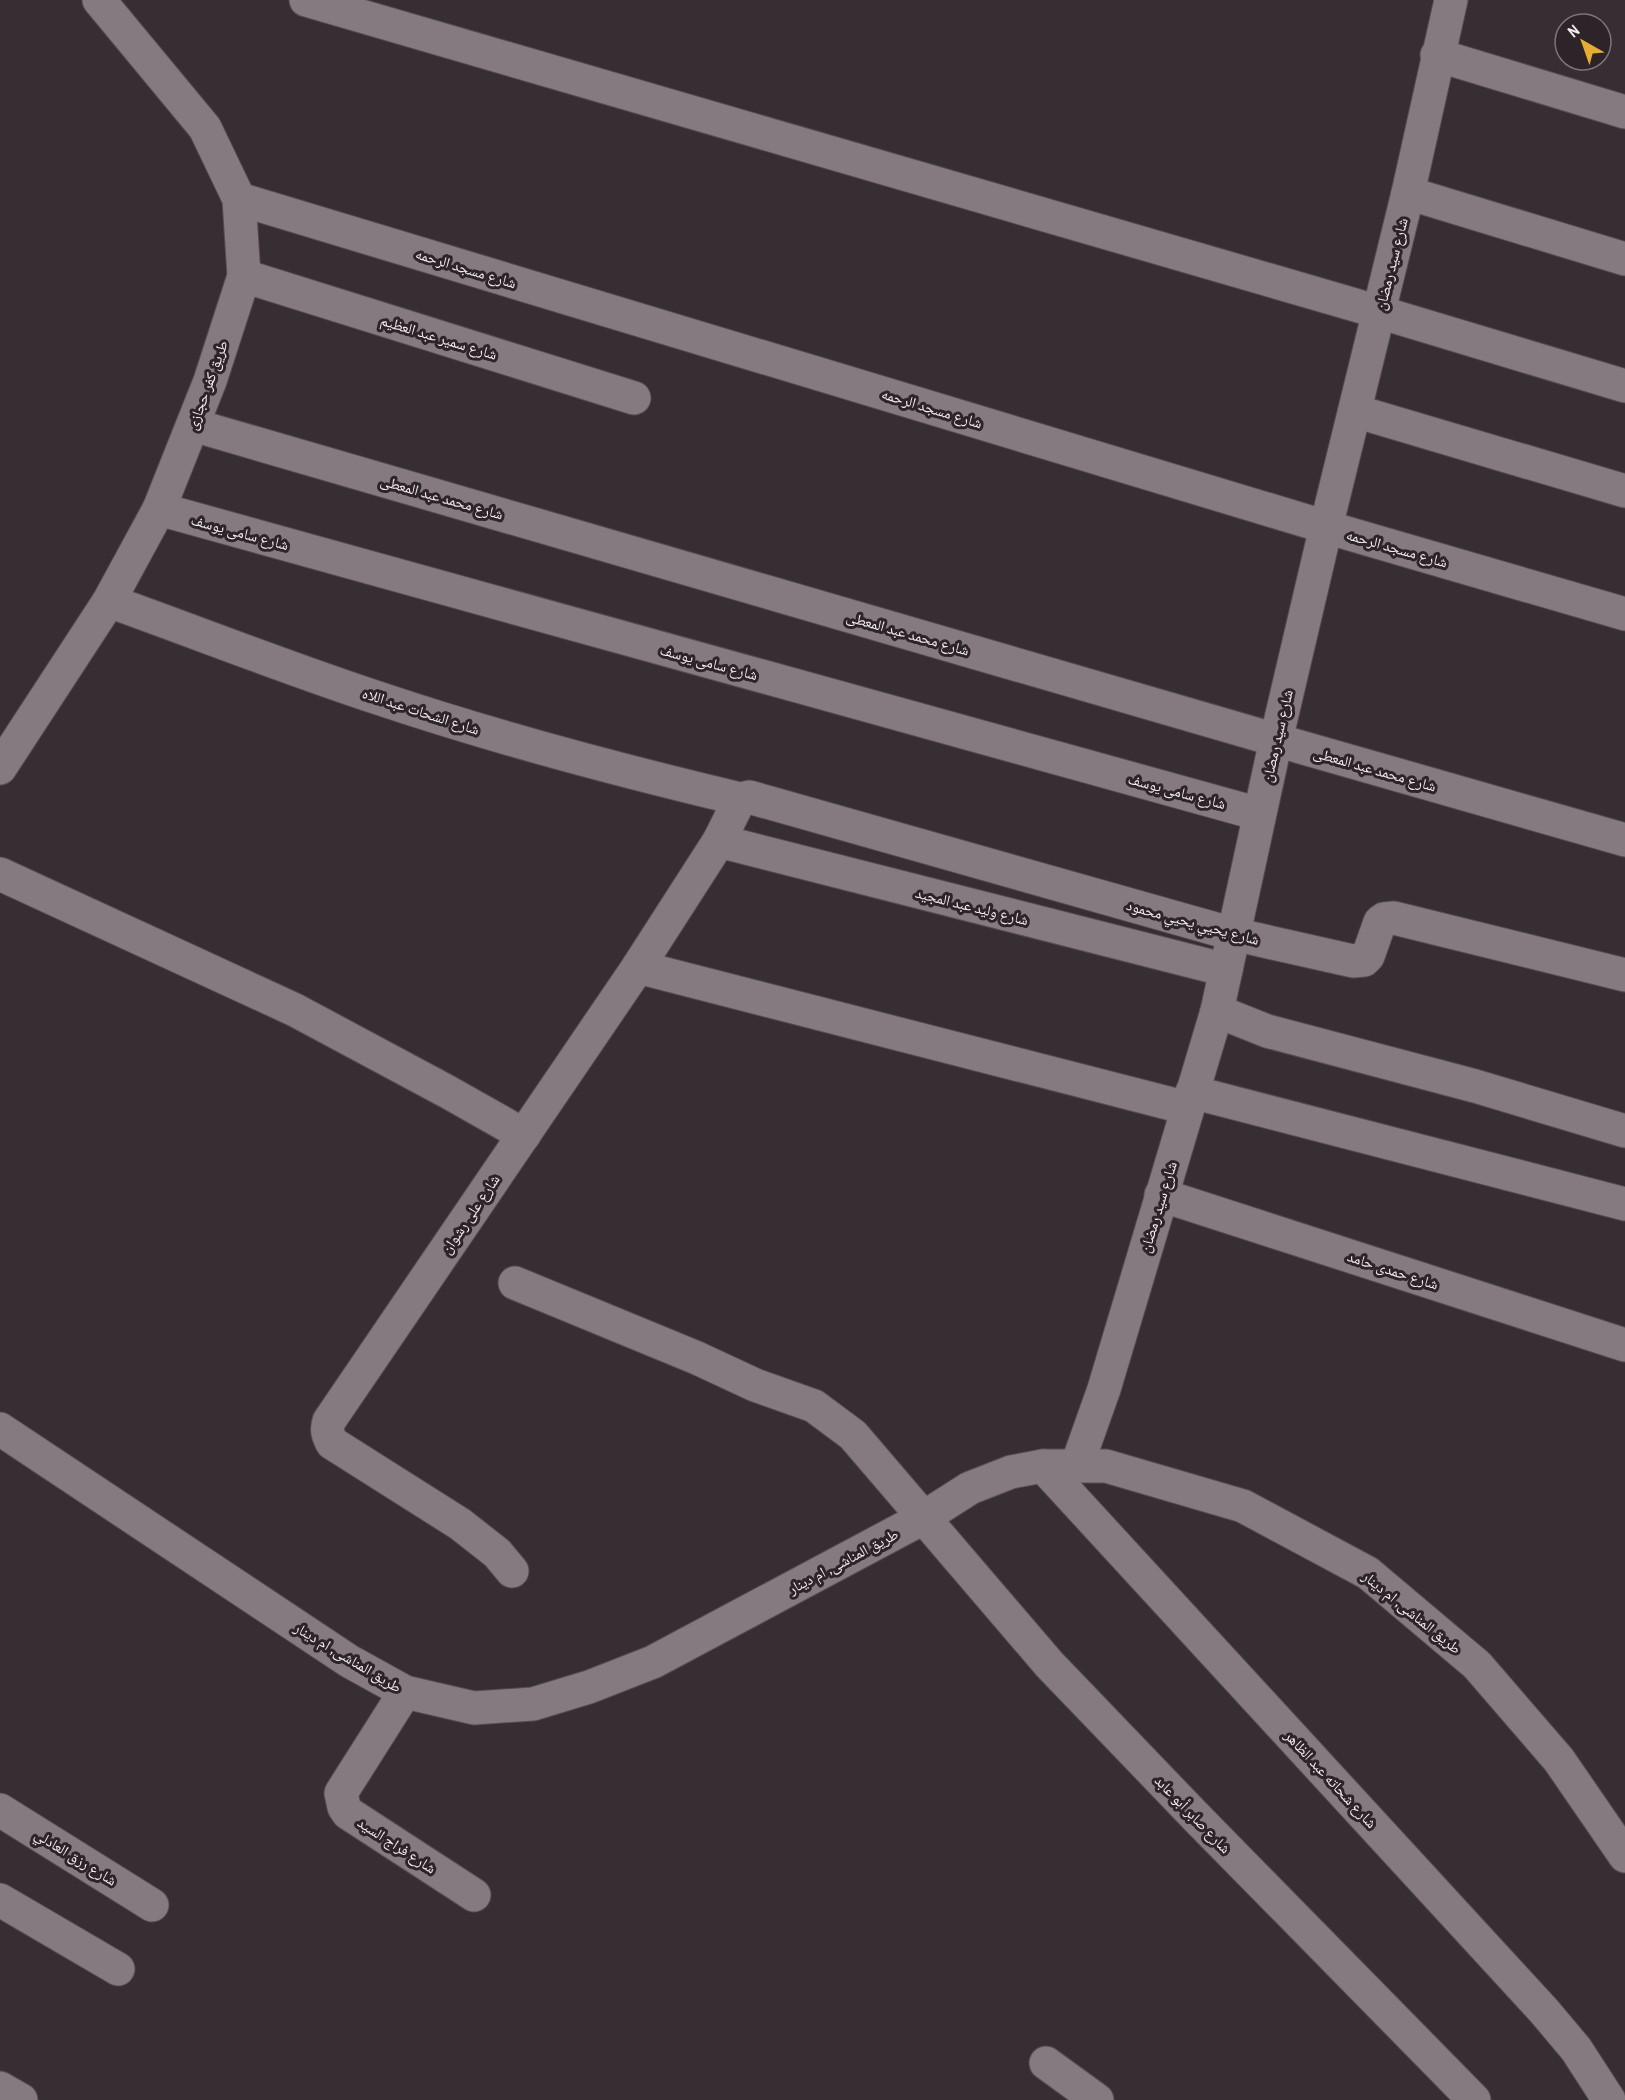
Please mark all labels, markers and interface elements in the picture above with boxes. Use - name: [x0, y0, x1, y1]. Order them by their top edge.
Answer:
- north arrow: [1553, 12, 1613, 72]
- text: N: [1563, 19, 1584, 42]
- street label: شارع سيد رمضان: [1369, 215, 1413, 312]
- street label: شارع مسجد الرحمه: [413, 243, 519, 293]
- street label: شارع سمير عبد العظيم: [378, 309, 500, 365]
- street label: طريق كفر حجازى: [181, 337, 233, 433]
- street label: شارع مسجد الرحمه: [879, 383, 985, 433]
- street label: شارع محمد عبد المعطى: [378, 469, 506, 525]
- street label: شارع سامى يوسف: [189, 509, 291, 555]
- street label: شارع مسجد الرحمه: [1344, 523, 1450, 573]
- street label: شارع محمد عبد المعطى: [844, 605, 972, 661]
- street label: شارع سامى يوسف: [658, 639, 760, 685]
- street label: شارع الشحات عبد اللاه: [360, 682, 482, 740]
- street label: شارع سيد رمضان: [1256, 687, 1298, 784]
- street label: شارع محمد عبد المعطى: [1311, 741, 1439, 797]
- street label: شارع سامى يوسف: [1126, 768, 1228, 814]
- street label: شارع وليد عبد المجيد: [913, 882, 1031, 930]
- street label: شارع يحيي يحيي محمود: [1124, 894, 1262, 952]
- street label: شارع سيد رمضان: [1134, 1159, 1182, 1255]
- street label: شارع على رشوان: [436, 1170, 504, 1258]
- street label: شارع حمدى حامد: [1345, 1245, 1441, 1295]
- street label: طريق المناشى, ام دينار: [783, 1523, 902, 1599]
- street label: طريق المناشى, ام دينار: [1357, 1565, 1466, 1659]
- street label: طريق المناشى, ام دينار: [289, 1616, 406, 1697]
- street label: شارع شحاته عبد الظاهر: [1279, 1725, 1382, 1833]
- street label: شارع صابر أبو عابد: [1150, 1770, 1236, 1858]
- street label: شارع فراج السيد: [354, 1812, 441, 1878]
- street label: شارع رزق العادلي: [30, 1823, 121, 1892]

